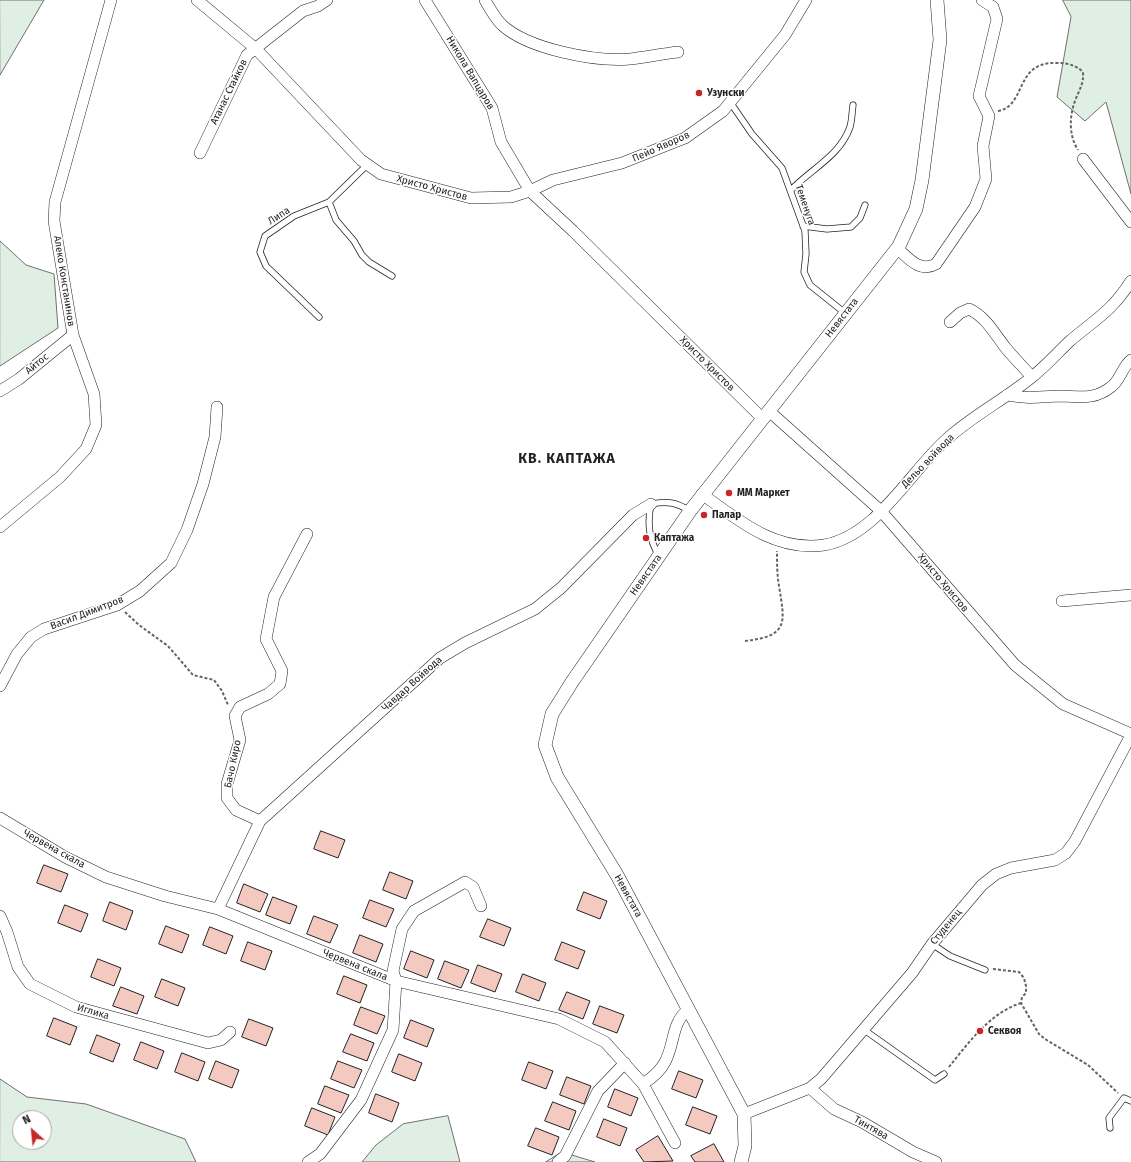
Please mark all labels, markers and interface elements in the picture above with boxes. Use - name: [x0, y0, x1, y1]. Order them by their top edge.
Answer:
- street label: Никола Вапцаров: [443, 34, 497, 112]
- street label: Атанас Стайков: [208, 57, 250, 127]
- place label: Узунски: [707, 87, 744, 99]
- marker: Узунски: [694, 88, 704, 98]
- street label: Пейо Яворов: [630, 129, 692, 165]
- street label: Христо Христов: [395, 173, 469, 203]
- street label: Теменуга: [792, 183, 818, 227]
- street label: Липа: [266, 204, 292, 228]
- street label: Алеко Констанинов: [51, 235, 77, 327]
- street label: Невястата: [823, 296, 861, 340]
- street label: Христо Христов: [677, 334, 737, 394]
- street label: Айтос: [23, 351, 51, 377]
- street label: Дельо войвода: [899, 431, 957, 491]
- district label: КВ. КАПТАЖА: [518, 451, 616, 467]
- place label: ММ Маркет: [737, 487, 790, 499]
- marker: ММ Маркет: [724, 488, 734, 498]
- place label: Палар: [712, 509, 741, 521]
- marker: Палар: [699, 510, 709, 520]
- place label: Каптажа: [654, 532, 694, 544]
- marker: Каптажа: [641, 533, 651, 543]
- street label: Христо Христов: [915, 551, 971, 615]
- street label: Невястата: [628, 552, 664, 598]
- street label: Васил Димитров: [49, 594, 125, 632]
- street label: Чавдар Войвода: [379, 654, 445, 714]
- street label: Бачо Киро: [222, 739, 244, 789]
- street label: Червена скала: [21, 827, 87, 871]
- street label: Невястата: [611, 873, 645, 919]
- street label: Студенец: [928, 907, 964, 947]
- street label: Червена скала: [321, 947, 389, 983]
- street label: Иглика: [76, 1002, 110, 1022]
- place label: Секвоя: [988, 1025, 1021, 1037]
- marker: Секвоя: [975, 1026, 985, 1036]
- north arrow: [12, 1110, 52, 1150]
- text: N: [21, 1112, 33, 1127]
- street label: Тинтява: [852, 1114, 890, 1142]

